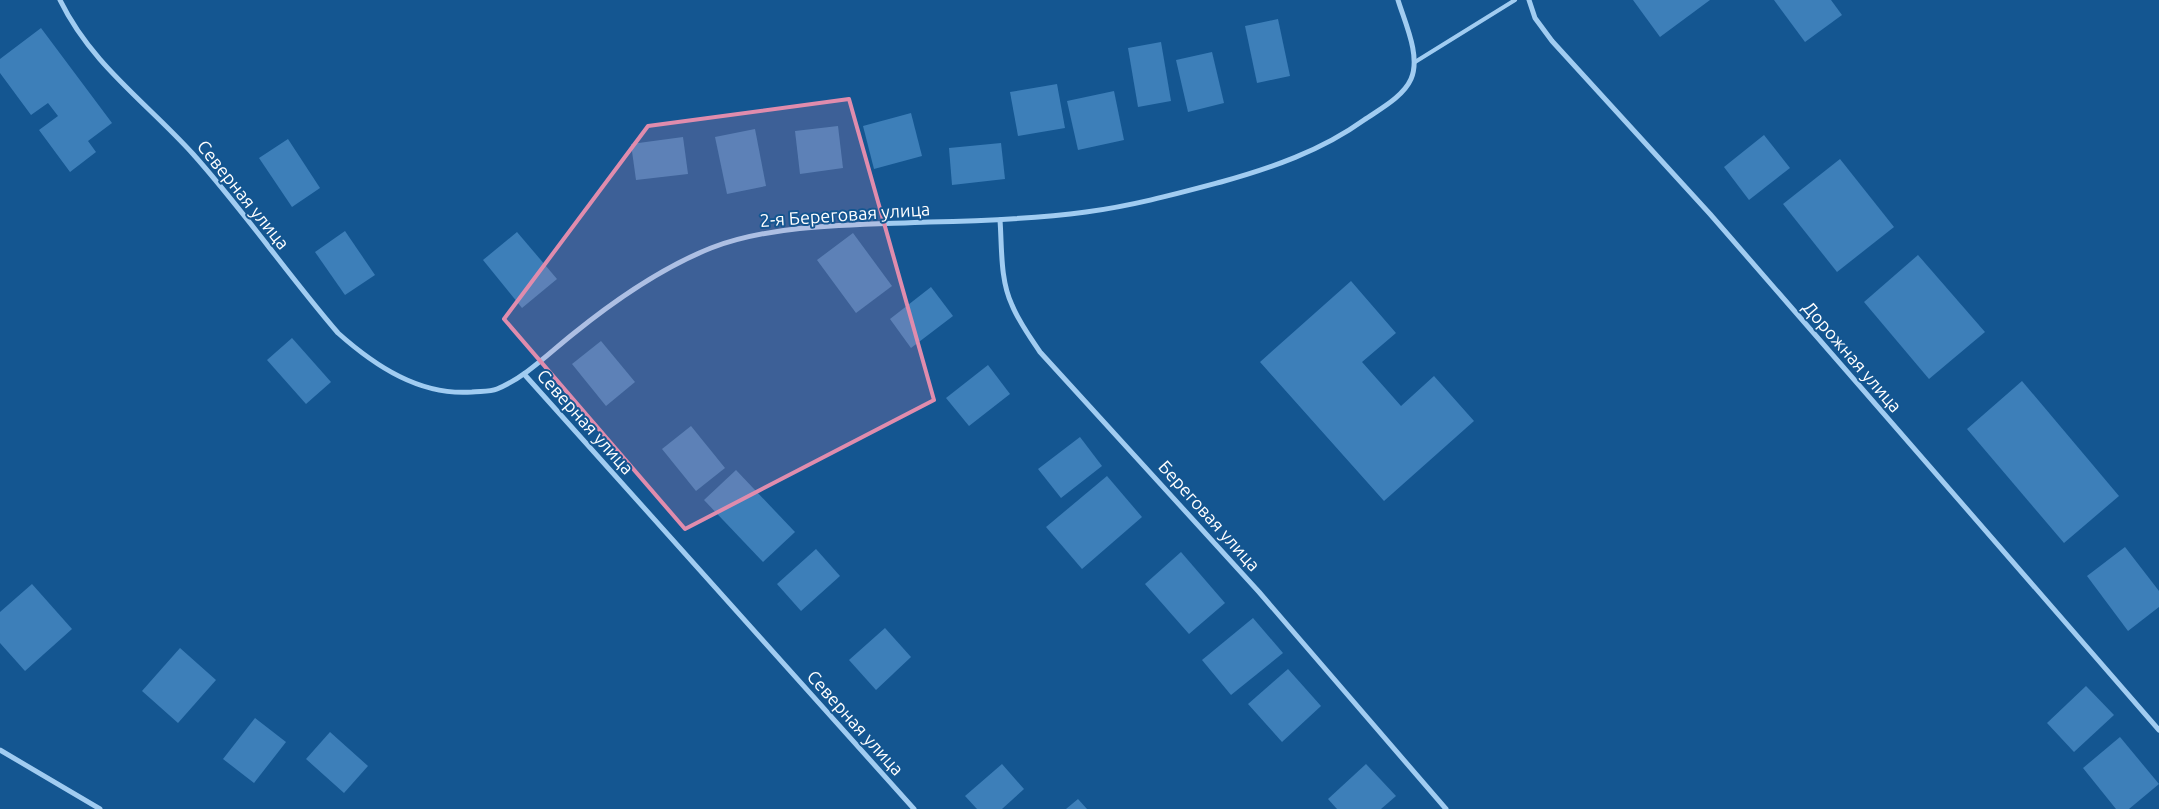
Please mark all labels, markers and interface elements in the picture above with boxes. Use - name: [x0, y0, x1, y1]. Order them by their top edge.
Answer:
- street label: Северная улица: [194, 136, 294, 253]
- street label: 2-я Береговая улица: [759, 198, 931, 230]
- street label: Дорожная улица: [1799, 297, 1906, 416]
- street label: Северная улица: [533, 365, 638, 478]
- street label: Береговая улица: [1155, 456, 1265, 575]
- street label: Северная улица: [803, 666, 908, 779]

